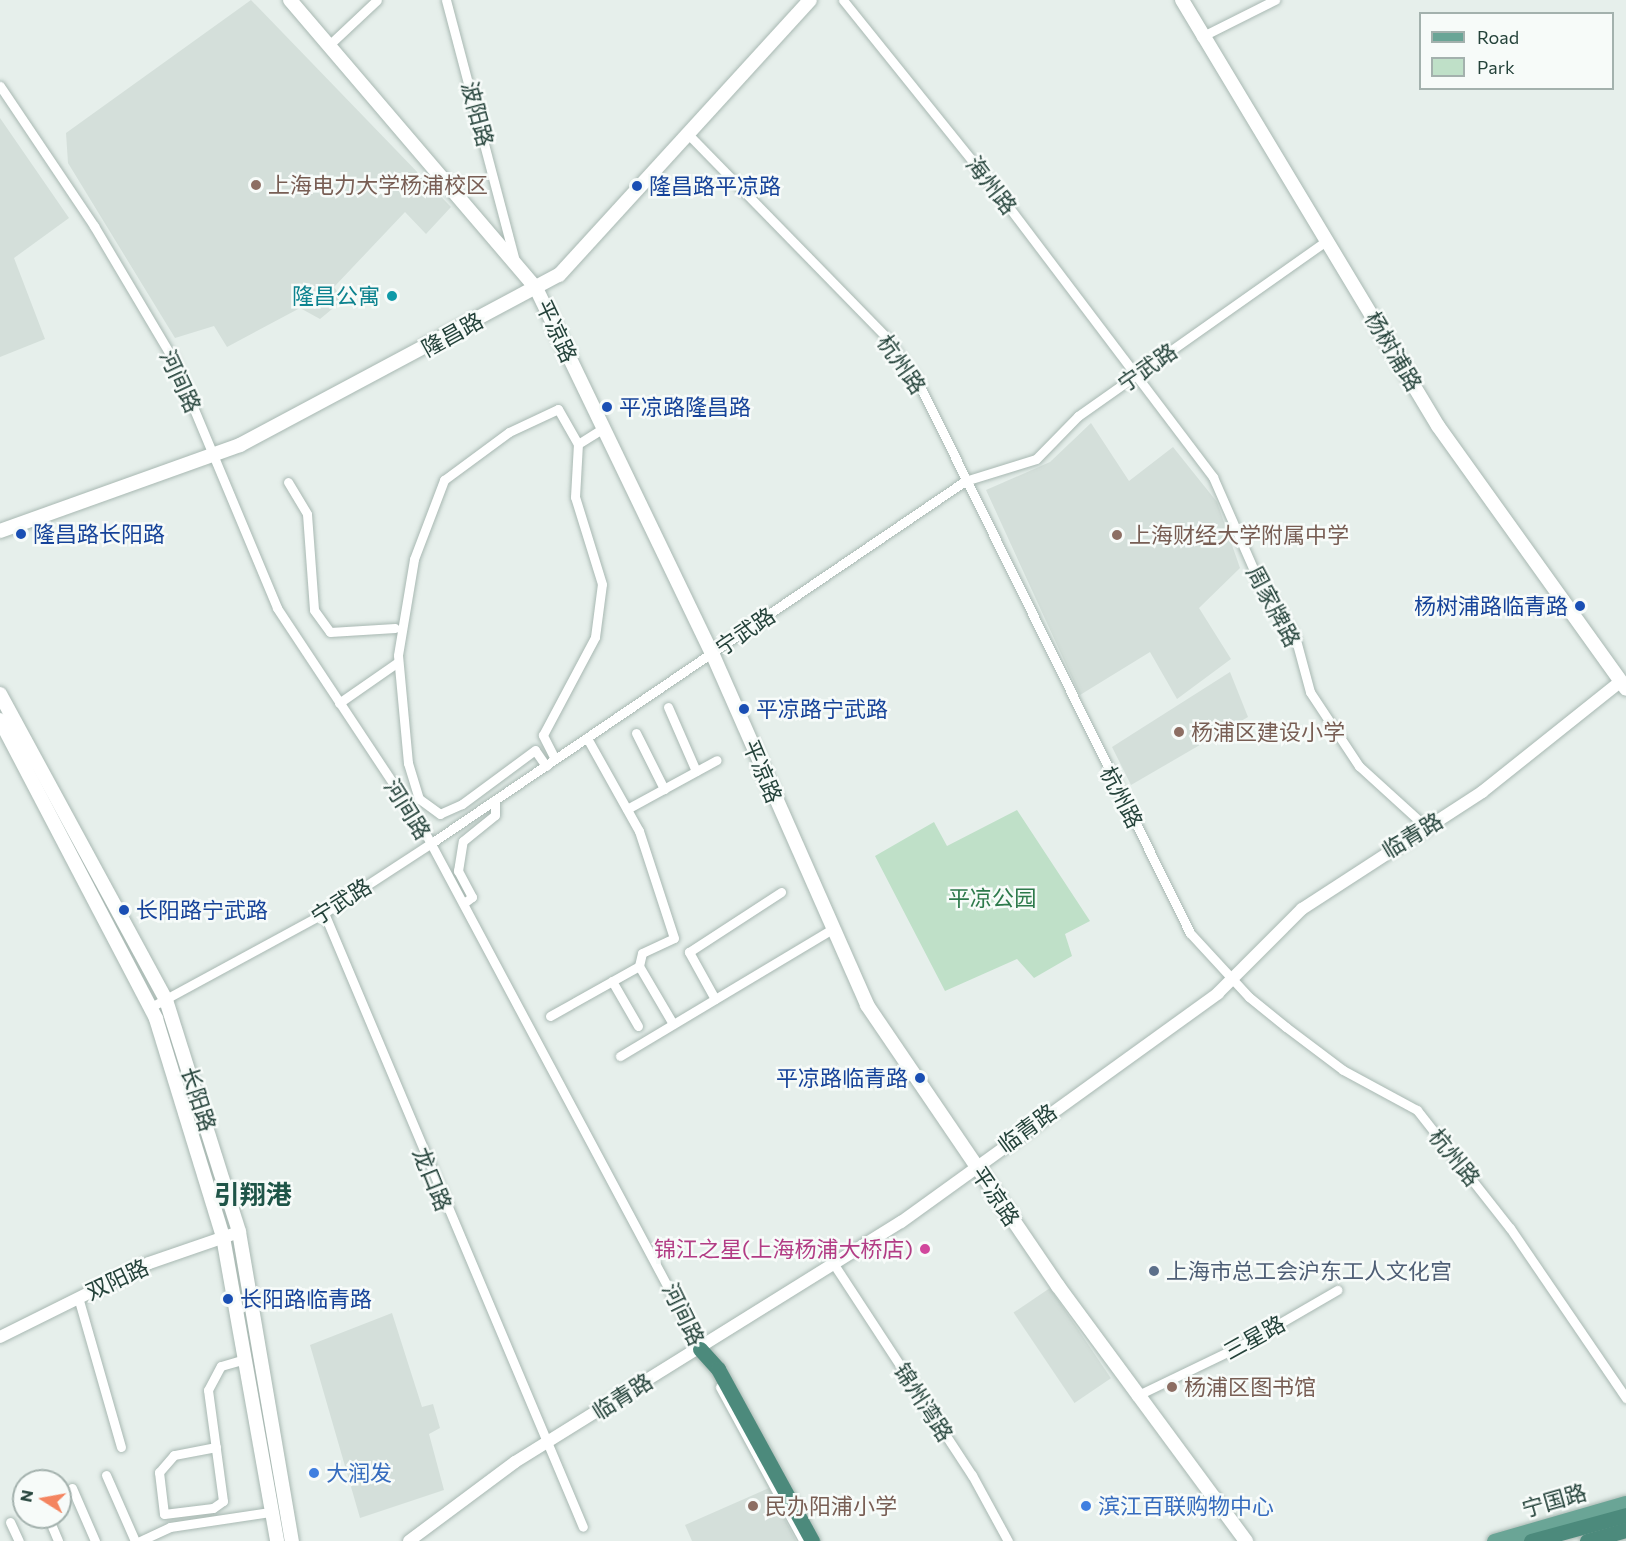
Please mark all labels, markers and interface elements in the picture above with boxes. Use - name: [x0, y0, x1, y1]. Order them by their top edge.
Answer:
- legend: [1419, 12, 1614, 90]
- text: Road: [1477, 26, 1519, 48]
- text: Park: [1477, 56, 1515, 78]
- street label: 波阳路: [457, 79, 499, 149]
- street label: 海州路: [961, 151, 1023, 219]
- place label: 上海电力大学杨浦校区: [268, 172, 488, 198]
- place label: 隆昌路平凉路: [649, 173, 781, 199]
- marker: 上海电力大学杨浦校区: [249, 178, 263, 192]
- marker: 隆昌路平凉路: [630, 179, 644, 193]
- place label: 隆昌公寓: [292, 283, 380, 309]
- marker: 隆昌公寓: [385, 289, 399, 303]
- street label: 平凉路: [531, 296, 583, 366]
- street label: 隆昌路: [417, 306, 487, 362]
- street label: 杨树浦路: [1360, 306, 1428, 396]
- street label: 杭州路: [872, 329, 932, 399]
- street label: 宁武路: [1112, 337, 1182, 397]
- street label: 河间路: [155, 346, 207, 416]
- place label: 平凉路隆昌路: [619, 394, 751, 420]
- marker: 平凉路隆昌路: [600, 400, 614, 414]
- place label: 隆昌路长阳路: [33, 521, 165, 547]
- place label: 上海财经大学附属中学: [1129, 522, 1349, 548]
- marker: 隆昌路长阳路: [14, 527, 28, 541]
- marker: 上海财经大学附属中学: [1110, 528, 1124, 542]
- street label: 周家牌路: [1242, 561, 1306, 651]
- place label: 杨树浦路临青路: [1414, 593, 1568, 619]
- marker: 杨树浦路临青路: [1573, 599, 1587, 613]
- street label: 宁武路: [710, 602, 780, 660]
- place label: 平凉路宁武路: [756, 696, 888, 722]
- marker: 平凉路宁武路: [737, 702, 751, 716]
- place label: 杨浦区建设小学: [1191, 719, 1345, 745]
- marker: 杨浦区建设小学: [1172, 725, 1186, 739]
- street label: 平凉路: [738, 735, 788, 807]
- street label: 杭州路: [1095, 762, 1149, 832]
- street label: 河间路: [379, 774, 437, 844]
- street label: 临青路: [1377, 807, 1447, 863]
- street label: 宁武路: [306, 872, 376, 930]
- park label: 平凉公园: [948, 885, 1036, 911]
- place label: 长阳路宁武路: [136, 897, 268, 923]
- marker: 长阳路宁武路: [117, 903, 131, 917]
- street label: 长阳路: [176, 1064, 222, 1134]
- place label: 平凉路临青路: [776, 1065, 908, 1091]
- marker: 平凉路临青路: [913, 1071, 927, 1085]
- street label: 临青路: [993, 1098, 1061, 1158]
- street label: 杭州路: [1424, 1123, 1486, 1191]
- street label: 龙口路: [408, 1143, 458, 1215]
- street label: 平凉路: [967, 1161, 1025, 1231]
- district label: 引翔港: [214, 1178, 292, 1210]
- place label: 锦江之星(上海杨浦大桥店): [654, 1236, 913, 1262]
- marker: 锦江之星(上海杨浦大桥店): [918, 1242, 932, 1256]
- street label: 双阳路: [82, 1253, 152, 1305]
- place label: 上海市总工会沪东工人文化宫: [1166, 1258, 1452, 1284]
- marker: 上海市总工会沪东工人文化宫: [1147, 1264, 1161, 1278]
- street label: 河间路: [658, 1279, 710, 1349]
- place label: 长阳路临青路: [240, 1286, 372, 1312]
- marker: 长阳路临青路: [221, 1292, 235, 1306]
- street label: 三星路: [1219, 1309, 1289, 1365]
- street label: 锦州湾路: [889, 1358, 959, 1446]
- street label: 临青路: [587, 1367, 657, 1425]
- place label: 杨浦区图书馆: [1184, 1374, 1316, 1400]
- marker: 杨浦区图书馆: [1165, 1380, 1179, 1394]
- place label: 大润发: [326, 1460, 392, 1486]
- marker: 大润发: [307, 1466, 321, 1480]
- north arrow: [12, 1469, 72, 1529]
- street label: 宁国路: [1519, 1478, 1589, 1522]
- text: N: [15, 1488, 36, 1504]
- place label: 民办阳浦小学: [765, 1493, 897, 1519]
- place label: 滨江百联购物中心: [1098, 1493, 1274, 1519]
- marker: 民办阳浦小学: [746, 1499, 760, 1513]
- marker: 滨江百联购物中心: [1079, 1499, 1093, 1513]

